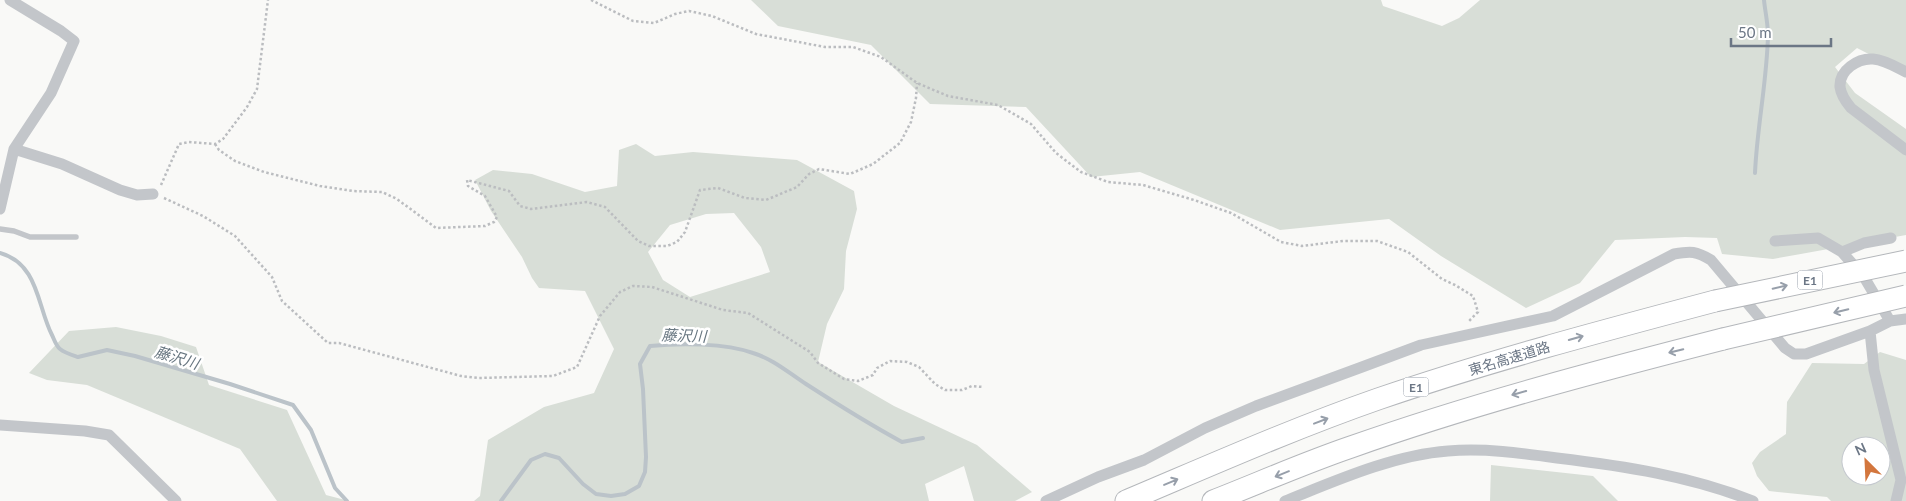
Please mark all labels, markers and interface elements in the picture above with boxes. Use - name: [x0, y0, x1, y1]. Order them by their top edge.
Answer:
- scale bar: [1731, 15, 1831, 47]
- text: 50 m: [1738, 23, 1772, 41]
- road number: E1: [1798, 270, 1822, 290]
- one-way arrow: [1771, 282, 1787, 291]
- one-way arrow: [1834, 307, 1850, 316]
- water label: 藤沢川: [661, 325, 709, 345]
- one-way arrow: [1567, 333, 1583, 343]
- street label: 東名高速道路: [1466, 338, 1552, 378]
- water label: 藤沢川: [153, 342, 203, 373]
- one-way arrow: [1668, 347, 1684, 356]
- road number: E1: [1404, 378, 1428, 397]
- one-way arrow: [1511, 389, 1527, 398]
- one-way arrow: [1313, 416, 1329, 425]
- north arrow: [1841, 436, 1891, 486]
- text: N: [1852, 439, 1869, 459]
- one-way arrow: [1275, 469, 1290, 479]
- one-way arrow: [1163, 477, 1178, 486]

